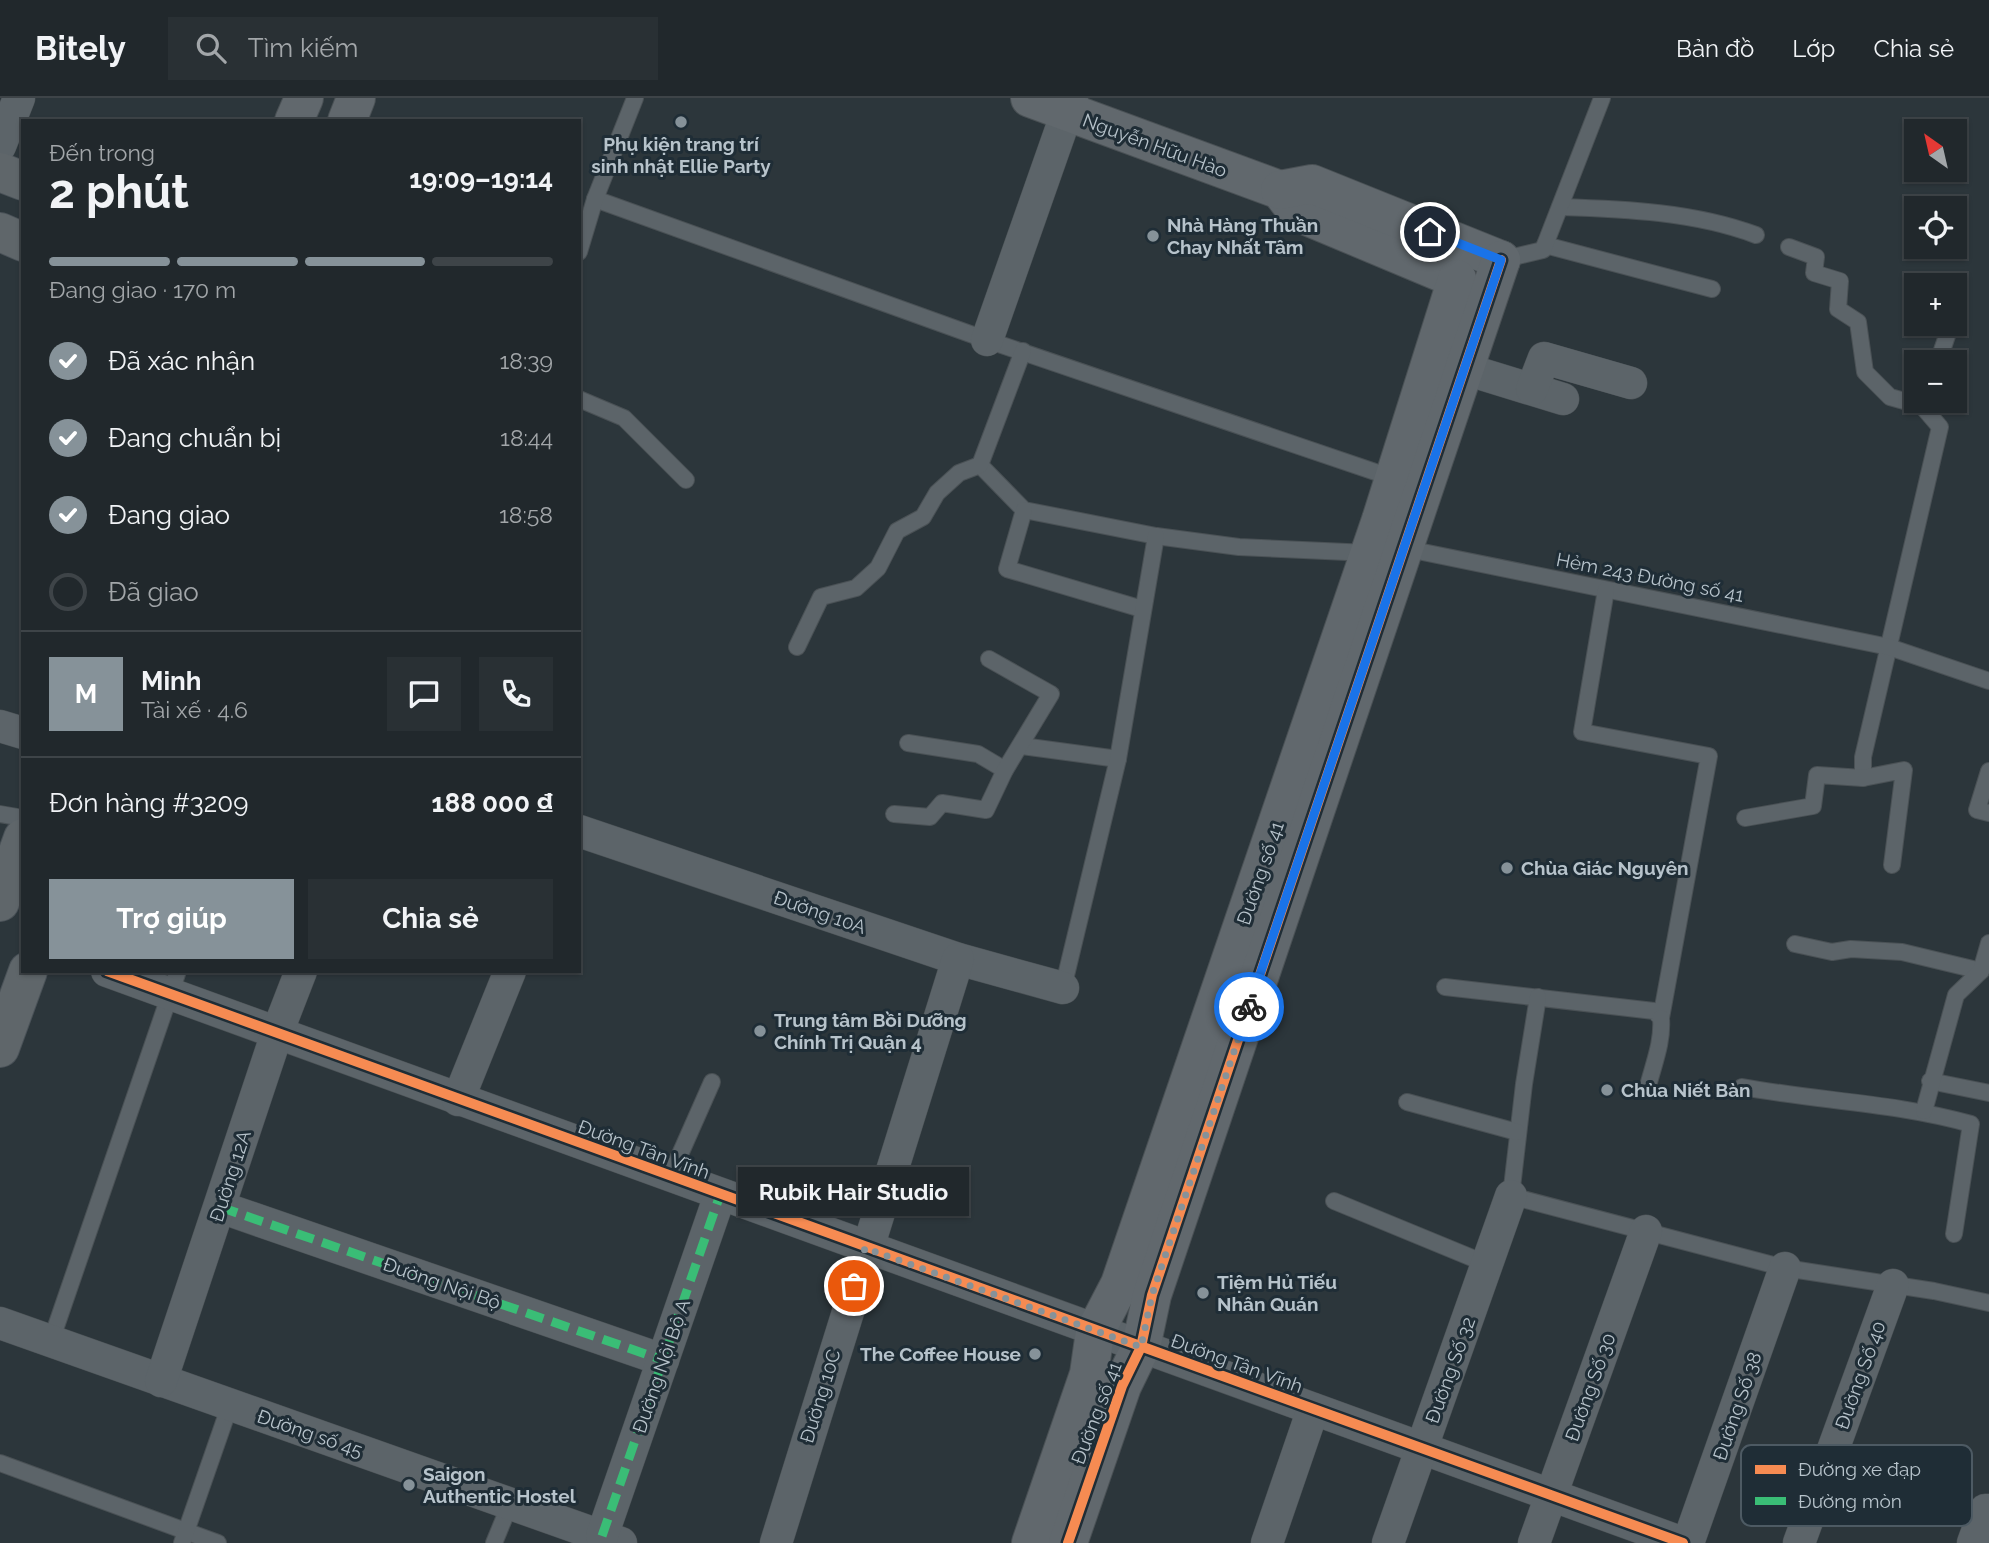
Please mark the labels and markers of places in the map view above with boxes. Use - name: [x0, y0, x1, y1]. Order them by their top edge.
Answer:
- marker: Phụ kiện trang trí sinh nhật Ellie Party: [673, 114, 689, 130]
- place label: Phụ kiện trang trí sinh nhật Ellie Party: [591, 133, 771, 177]
- pin: [1400, 202, 1460, 262]
- place label: Nhà Hàng Thuần Chay Nhất Tâm: [1167, 214, 1318, 258]
- marker: Nhà Hàng Thuần Chay Nhất Tâm: [1145, 228, 1161, 244]
- place label: Chùa Giác Nguyên: [1521, 857, 1689, 879]
- marker: Chùa Giác Nguyên: [1499, 860, 1515, 876]
- place label: Trung tâm Bồi Dưỡng Chính Trị Quận 4: [774, 1009, 967, 1053]
- marker: Trung tâm Bồi Dưỡng Chính Trị Quận 4: [752, 1023, 768, 1039]
- place label: Chùa Niết Bàn: [1621, 1079, 1751, 1101]
- marker: Chùa Niết Bàn: [1599, 1082, 1615, 1098]
- callout: Rubik Hair Studio: [738, 1167, 970, 1216]
- pin: [824, 1256, 884, 1316]
- place label: Tiệm Hủ Tiếu Nhân Quán: [1217, 1271, 1337, 1315]
- marker: Tiệm Hủ Tiếu Nhân Quán: [1195, 1285, 1211, 1301]
- place label: The Coffee House: [860, 1343, 1021, 1365]
- marker: The Coffee House: [1027, 1346, 1043, 1362]
- place label: Saigon Authentic Hostel: [423, 1463, 577, 1507]
- marker: Saigon Authentic Hostel: [401, 1477, 417, 1493]

